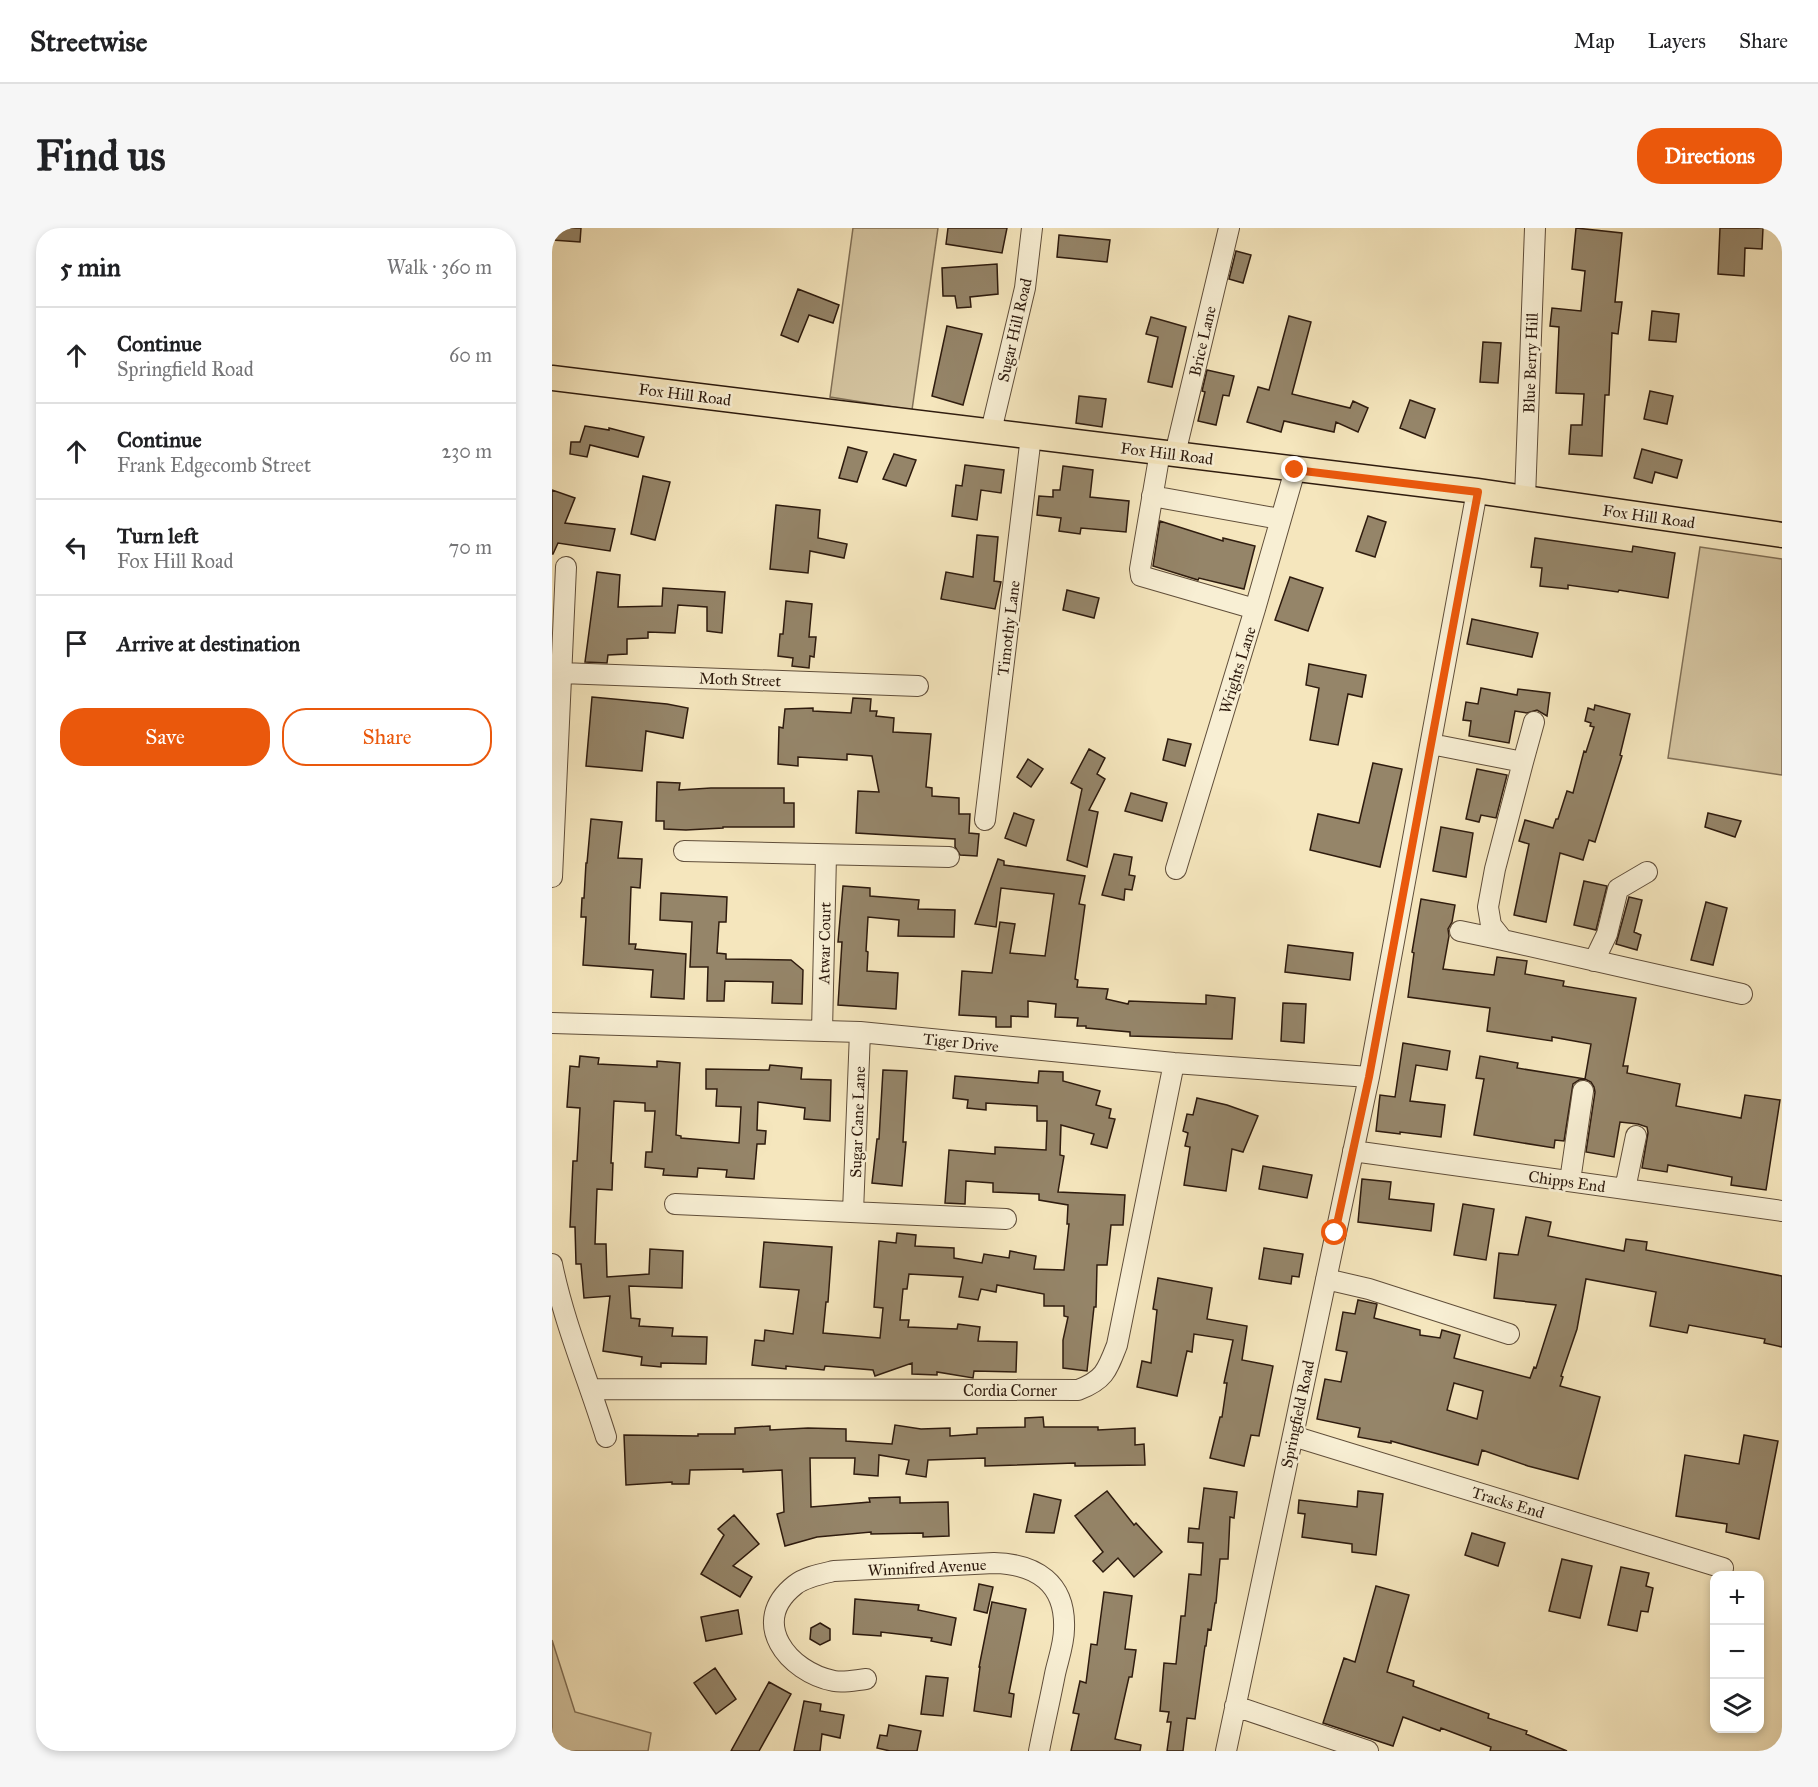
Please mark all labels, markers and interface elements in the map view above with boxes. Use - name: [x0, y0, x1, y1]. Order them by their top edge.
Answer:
- text: Streetwise: [30, 24, 147, 59]
- text: Map: [1574, 28, 1615, 54]
- text: Layers: [1648, 28, 1706, 54]
- text: Share: [1739, 28, 1788, 54]
- button: Directions: [1637, 128, 1782, 184]
- text: Find us: [36, 130, 166, 182]
- text: 5 min: [60, 251, 121, 283]
- text: Walk · 360 m: [387, 255, 492, 279]
- street label: Sugar Hill Road: [993, 276, 1037, 384]
- street label: Brice Lane: [1185, 304, 1220, 378]
- street label: Blue Berry Hill: [1519, 312, 1542, 414]
- text: Continue: [117, 330, 202, 357]
- icon: ahead: [60, 339, 93, 372]
- text: 60 m: [449, 343, 492, 367]
- text: Springfield Road: [117, 357, 254, 381]
- street label: Fox Hill Road: [638, 379, 732, 410]
- text: Continue: [117, 426, 202, 453]
- icon: ahead: [60, 435, 93, 468]
- street label: Fox Hill Road: [1120, 438, 1214, 469]
- text: 230 m: [441, 439, 492, 463]
- text: Frank Edgecomb Street: [117, 453, 311, 477]
- route end: [1281, 456, 1307, 482]
- street label: Fox Hill Road: [1601, 501, 1696, 532]
- text: Turn left: [117, 522, 199, 549]
- icon: left: [60, 531, 93, 564]
- text: 70 m: [449, 535, 492, 559]
- text: Fox Hill Road: [117, 549, 233, 573]
- street label: Timothy Lane: [993, 579, 1024, 677]
- street label: Wrights Lane: [1215, 624, 1261, 716]
- icon: arrive: [60, 627, 93, 660]
- text: Arrive at destination: [117, 630, 300, 657]
- street label: Moth Street: [699, 669, 782, 690]
- button: Save: [60, 708, 270, 766]
- button: Share: [282, 708, 492, 766]
- street label: Atwar Court: [814, 901, 835, 985]
- street label: Tiger Drive: [922, 1029, 1000, 1057]
- street label: Sugar Cane Lane: [846, 1066, 870, 1178]
- street label: Chipps End: [1527, 1167, 1607, 1196]
- route start: [1321, 1219, 1347, 1245]
- street label: Springfield Road: [1277, 1359, 1319, 1470]
- street label: Cordia Corner: [963, 1381, 1057, 1400]
- street label: Tracks End: [1469, 1482, 1546, 1523]
- street label: Winnifred Avenue: [867, 1555, 987, 1580]
- map controls: [1710, 1571, 1764, 1733]
- button: +: [1710, 1571, 1764, 1625]
- button: −: [1710, 1625, 1764, 1679]
- button: layers: [1710, 1679, 1764, 1733]

